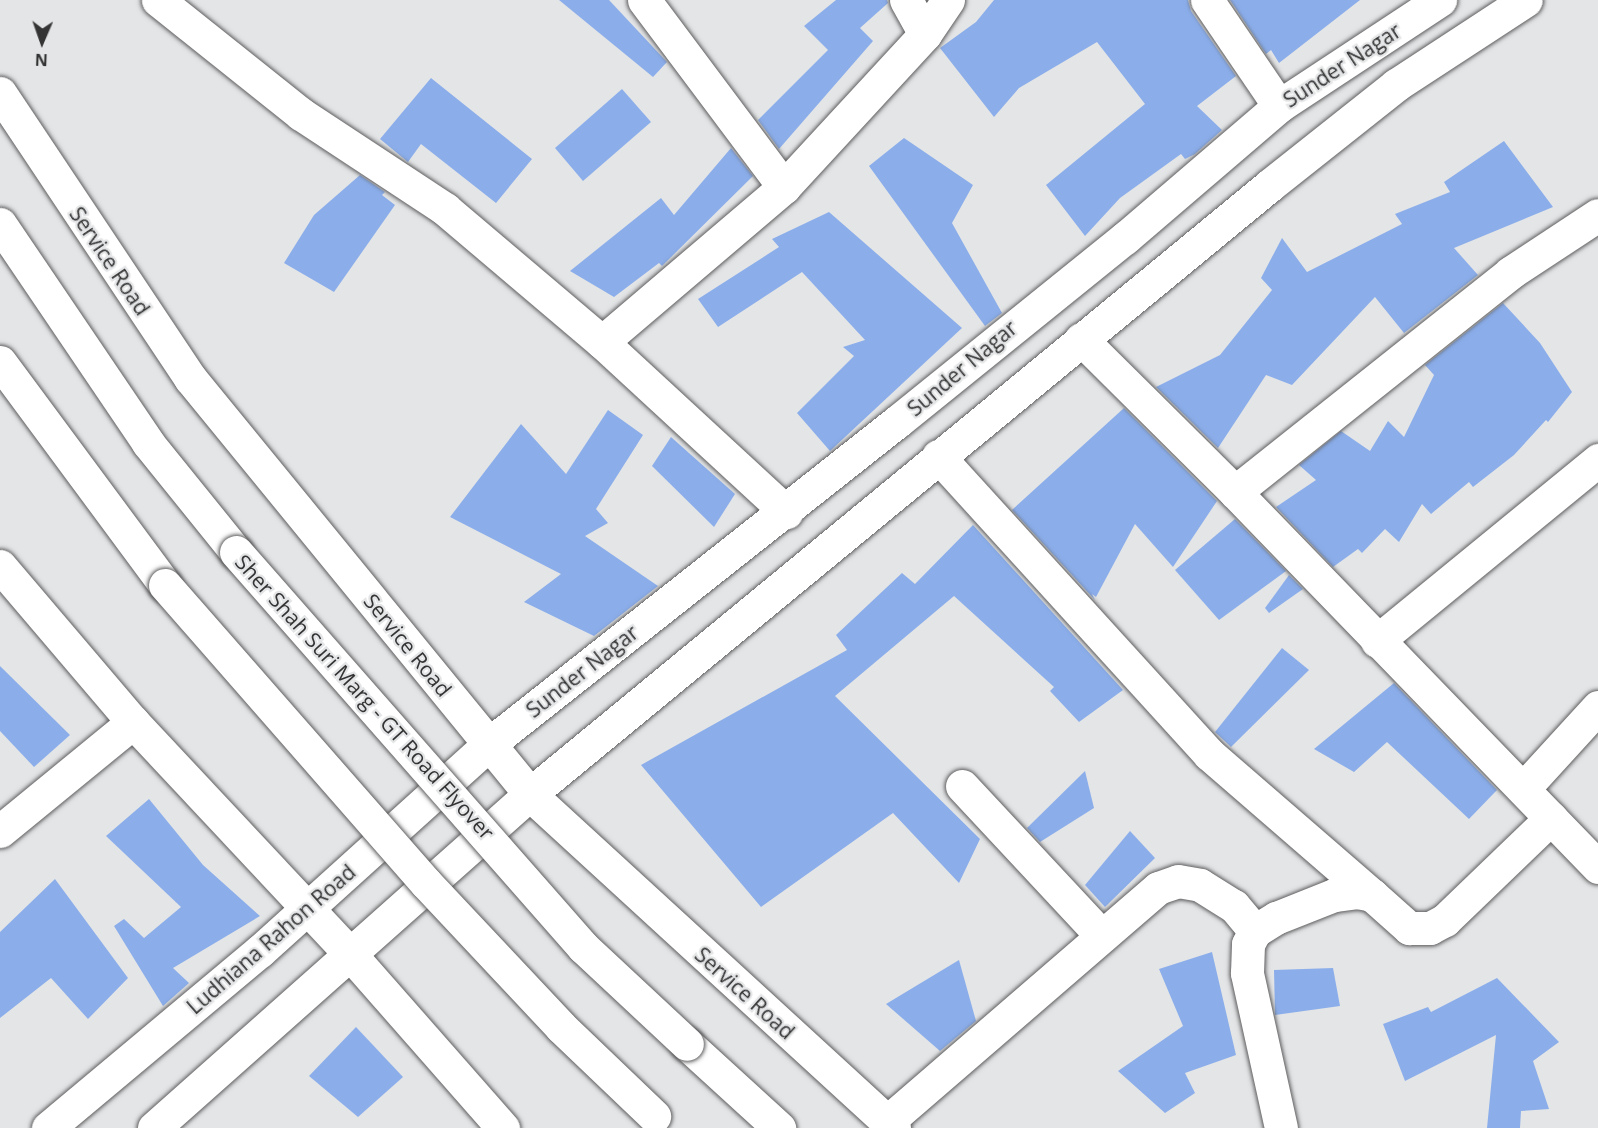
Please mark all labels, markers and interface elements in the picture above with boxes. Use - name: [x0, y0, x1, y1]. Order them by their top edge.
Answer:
- north arrow: [12, 12, 72, 72]
- street label: Sunder Nagar: [1278, 18, 1406, 112]
- text: N: [34, 49, 48, 71]
- street label: Service Road: [65, 202, 155, 320]
- street label: Sunder Nagar: [902, 315, 1022, 421]
- street label: Sher Shah Suri Marg - GT Road Flyover: [230, 549, 500, 845]
- street label: Service Road: [359, 588, 457, 702]
- street label: Sunder Nagar: [521, 619, 643, 723]
- street label: Ludhiana Rahon Road: [182, 859, 360, 1019]
- street label: Service Road: [690, 942, 800, 1044]

